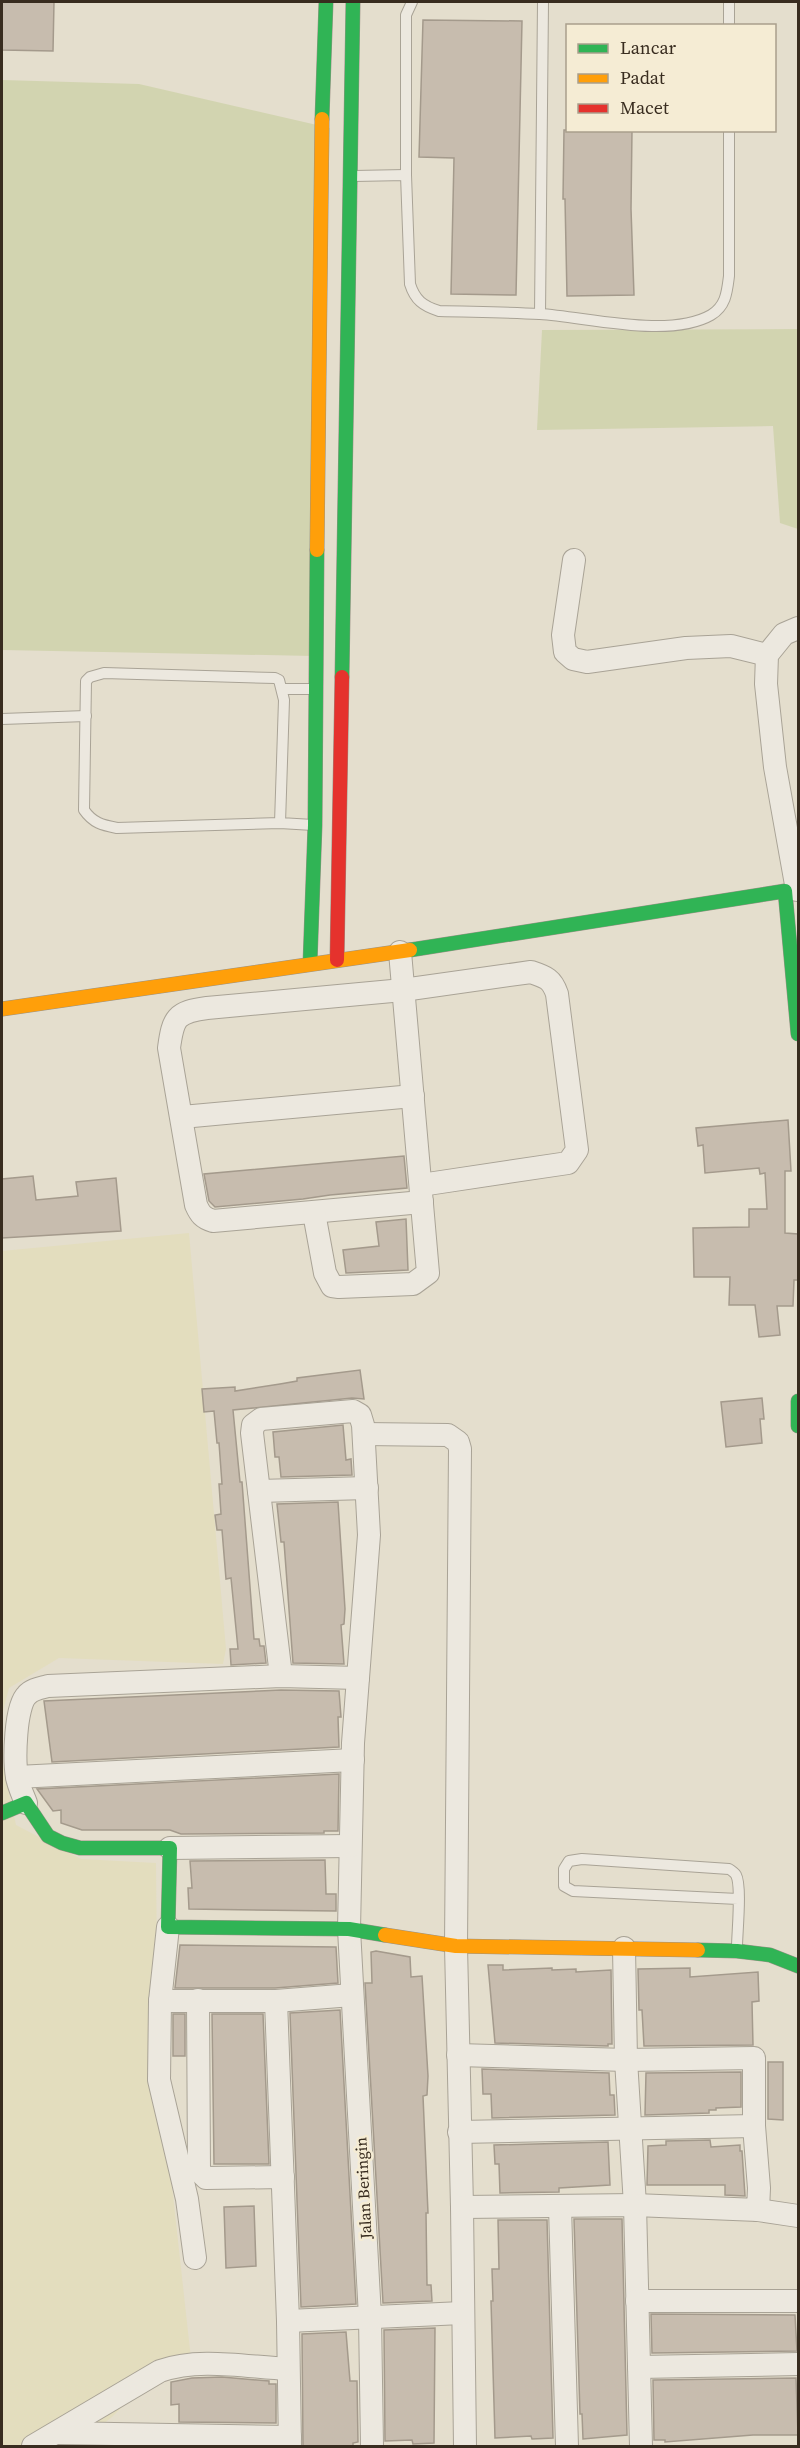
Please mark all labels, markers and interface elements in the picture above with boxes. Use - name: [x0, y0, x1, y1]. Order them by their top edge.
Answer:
- legend: [566, 24, 776, 132]
- text: Lancar: [620, 35, 677, 60]
- text: Padat: [620, 65, 665, 90]
- text: Macet: [620, 95, 669, 120]
- street label: Jalan Beringin: [349, 2136, 377, 2241]

